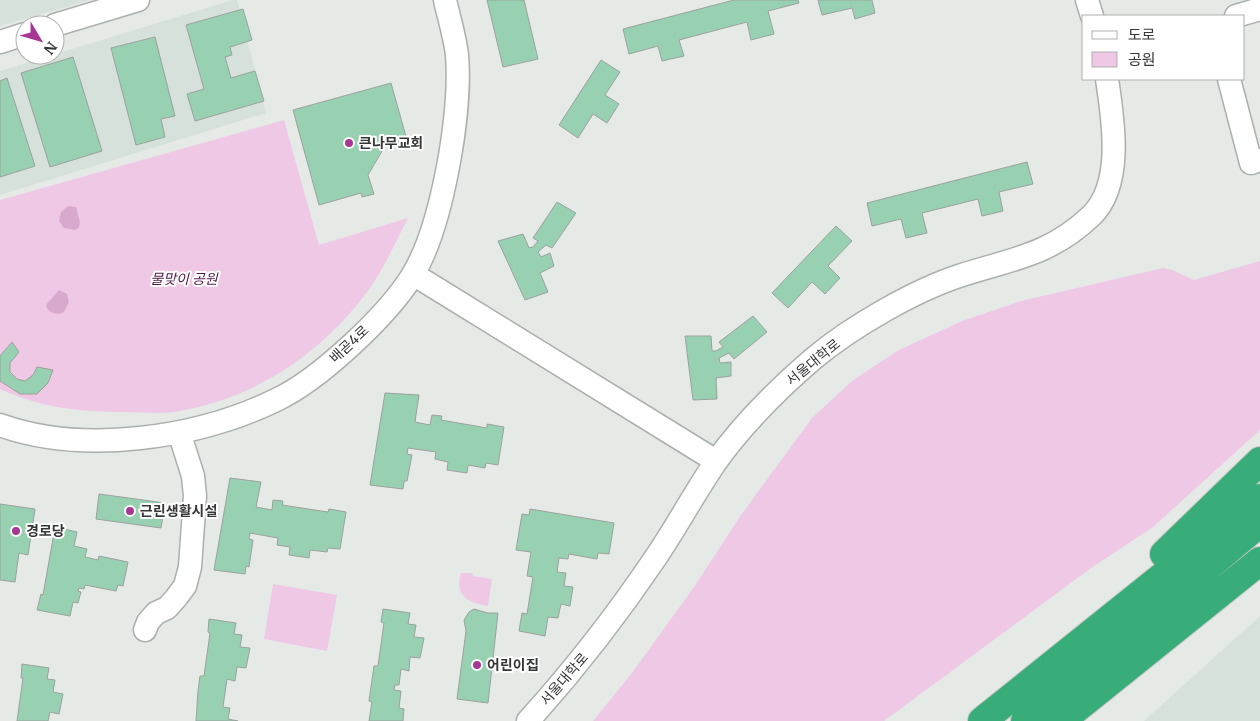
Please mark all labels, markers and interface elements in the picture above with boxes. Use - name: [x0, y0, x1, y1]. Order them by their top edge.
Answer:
- north arrow: [15, 15, 65, 65]
- legend: [1082, 15, 1245, 80]
- text: 도로: [1128, 25, 1156, 44]
- text: N: [40, 38, 61, 58]
- text: 공원: [1128, 50, 1156, 69]
- place label: 큰나무교회: [359, 134, 423, 152]
- marker: 큰나무교회: [343, 137, 355, 149]
- park label: 물맞이 공원: [150, 270, 219, 288]
- street label: 배곧4로: [326, 321, 373, 367]
- street label: 서울대학로: [782, 335, 844, 389]
- place label: 근린생활시설: [140, 502, 217, 520]
- marker: 근린생활시설: [124, 505, 136, 517]
- place label: 경로당: [26, 522, 65, 540]
- marker: 경로당: [10, 525, 22, 537]
- street label: 서울대학로: [536, 649, 592, 709]
- place label: 어린이집: [487, 656, 539, 674]
- marker: 어린이집: [471, 659, 483, 671]

